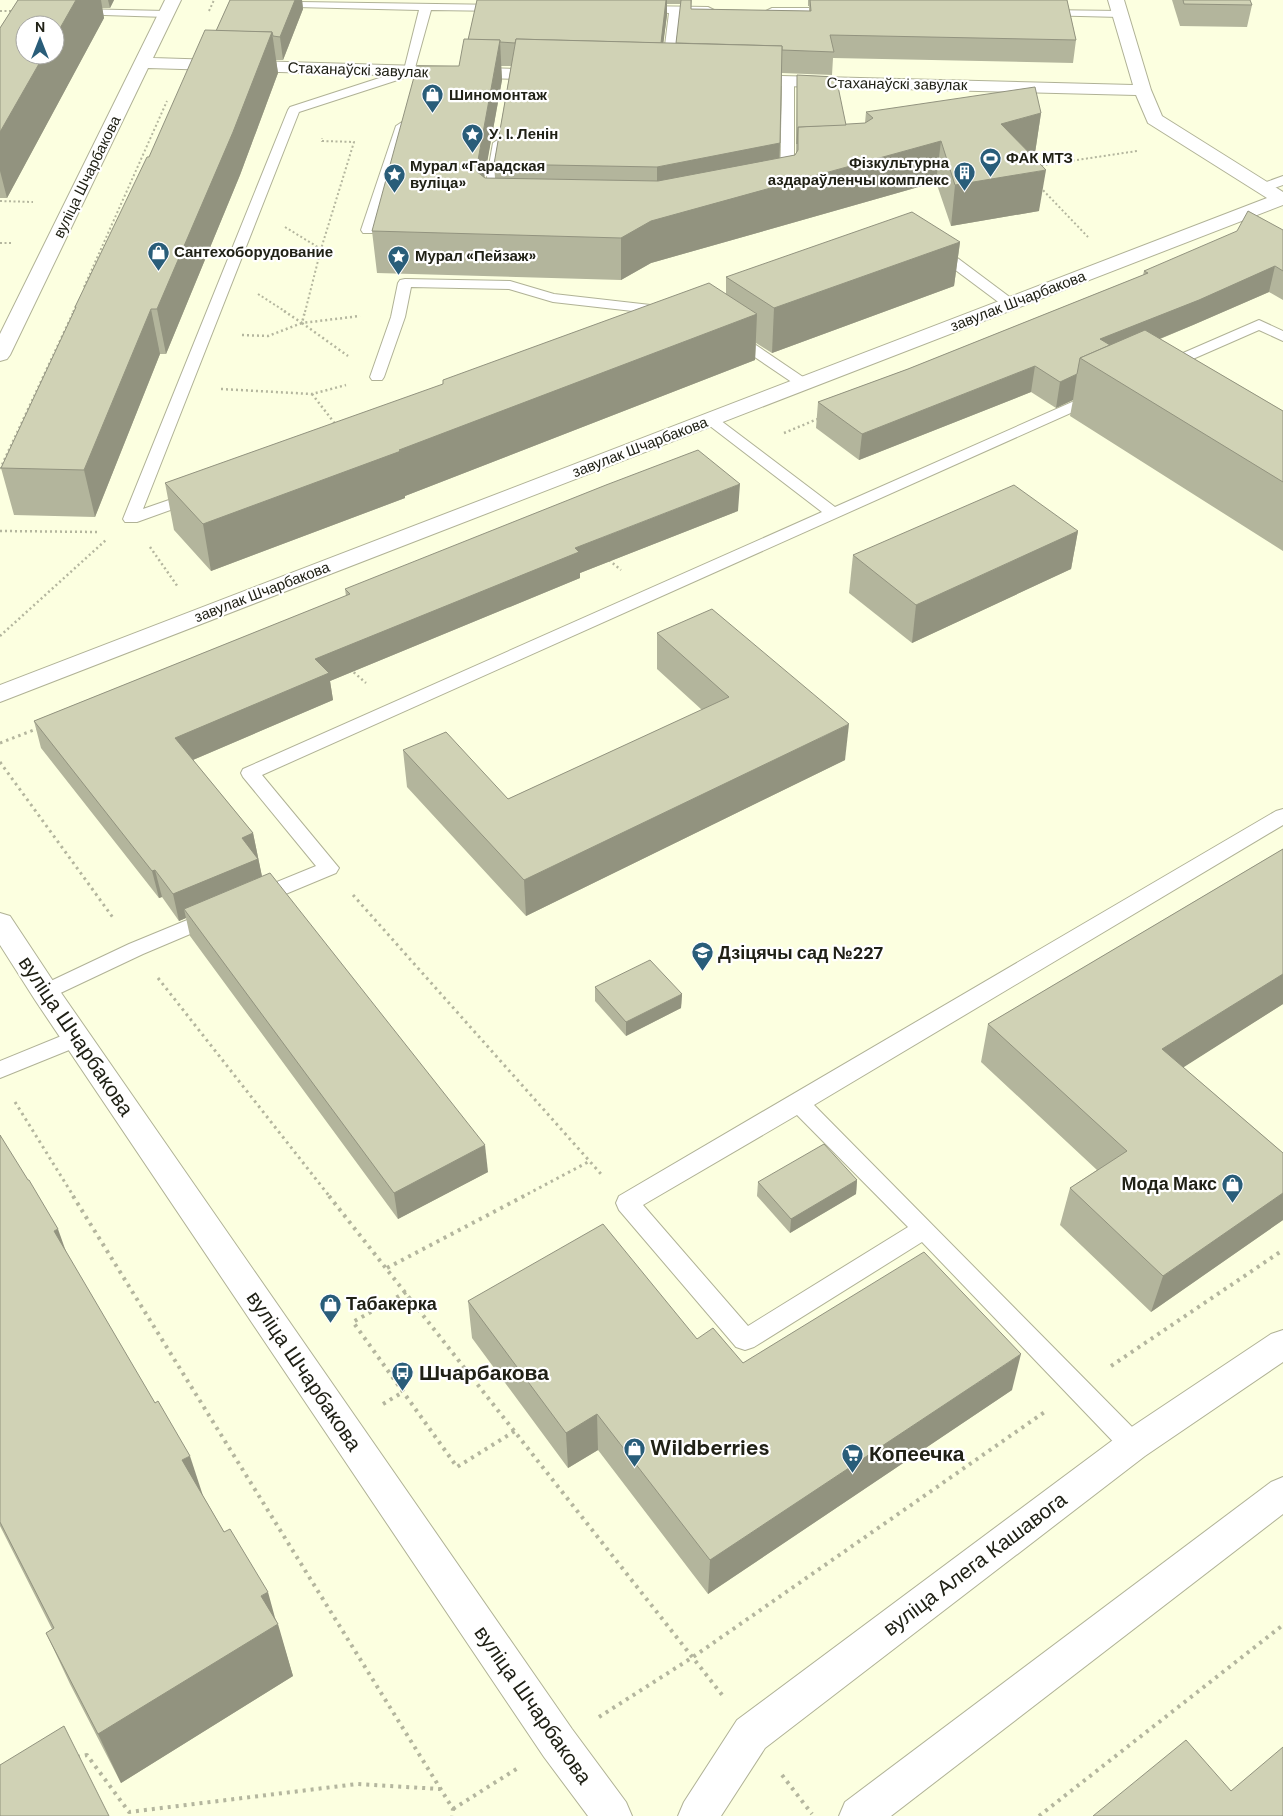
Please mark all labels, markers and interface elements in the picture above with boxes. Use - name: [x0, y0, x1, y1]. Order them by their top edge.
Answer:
- north arrow: [15, 15, 65, 65]
- text: N: [35, 18, 45, 36]
- street label: Стаханаўскі завулак: [287, 58, 429, 82]
- street label: Стаханаўскі завулак: [826, 73, 968, 95]
- shop icon: Шиномонтаж: [421, 83, 445, 114]
- place label: Шиномонтаж: [449, 85, 547, 105]
- street label: вуліца Шчарбакова: [49, 112, 126, 242]
- place icon: У. І. Ленін: [461, 122, 485, 153]
- place label: У. І. Ленін: [489, 124, 558, 144]
- sports icon: ФАК МТЗ: [978, 146, 1002, 177]
- place label: ФАК МТЗ: [1006, 148, 1073, 168]
- place label: Фізкультурна аздараўленчы комплекс: [768, 153, 950, 190]
- place label: Мурал «Гарадская вуліца»: [410, 156, 545, 193]
- building icon: Фізкультурна аздараўленчы комплекс: [953, 160, 977, 191]
- place icon: Мурал «Гарадская вуліца»: [382, 163, 406, 194]
- shop icon: Сантехоборудование: [146, 240, 170, 271]
- place label: Сантехоборудование: [174, 242, 333, 262]
- place icon: Мурал «Пейзаж»: [387, 244, 411, 275]
- place label: Мурал «Пейзаж»: [415, 246, 536, 266]
- street label: завулак Шчарбакова: [947, 266, 1089, 336]
- street label: завулак Шчарбакова: [569, 412, 711, 482]
- street label: завулак Шчарбакова: [191, 557, 333, 627]
- school or university icon: Дзіцячы сад №227: [690, 941, 714, 972]
- place label: Дзіцячы сад №227: [718, 941, 883, 965]
- street label: вуліца Шчарбакова: [12, 950, 140, 1122]
- place label: Мода Макс: [1122, 1172, 1217, 1196]
- shop icon: Мода Макс: [1221, 1172, 1245, 1203]
- street label: вуліца Шчарбакова: [240, 1285, 368, 1457]
- shop icon: Табакерка: [318, 1292, 342, 1323]
- place label: Табакерка: [346, 1292, 438, 1316]
- place label: Шчарбакова: [419, 1359, 549, 1387]
- bus stop icon: Шчарбакова: [391, 1361, 415, 1392]
- place label: Wildberries: [650, 1434, 770, 1462]
- shop icon: Wildberries: [622, 1436, 646, 1467]
- place label: Копеечка: [869, 1440, 965, 1468]
- supermarket icon: Копеечка: [841, 1442, 865, 1473]
- street label: вуліца Алега Кашавога: [877, 1485, 1073, 1642]
- street label: вуліца Шчарбакова: [468, 1620, 598, 1790]

